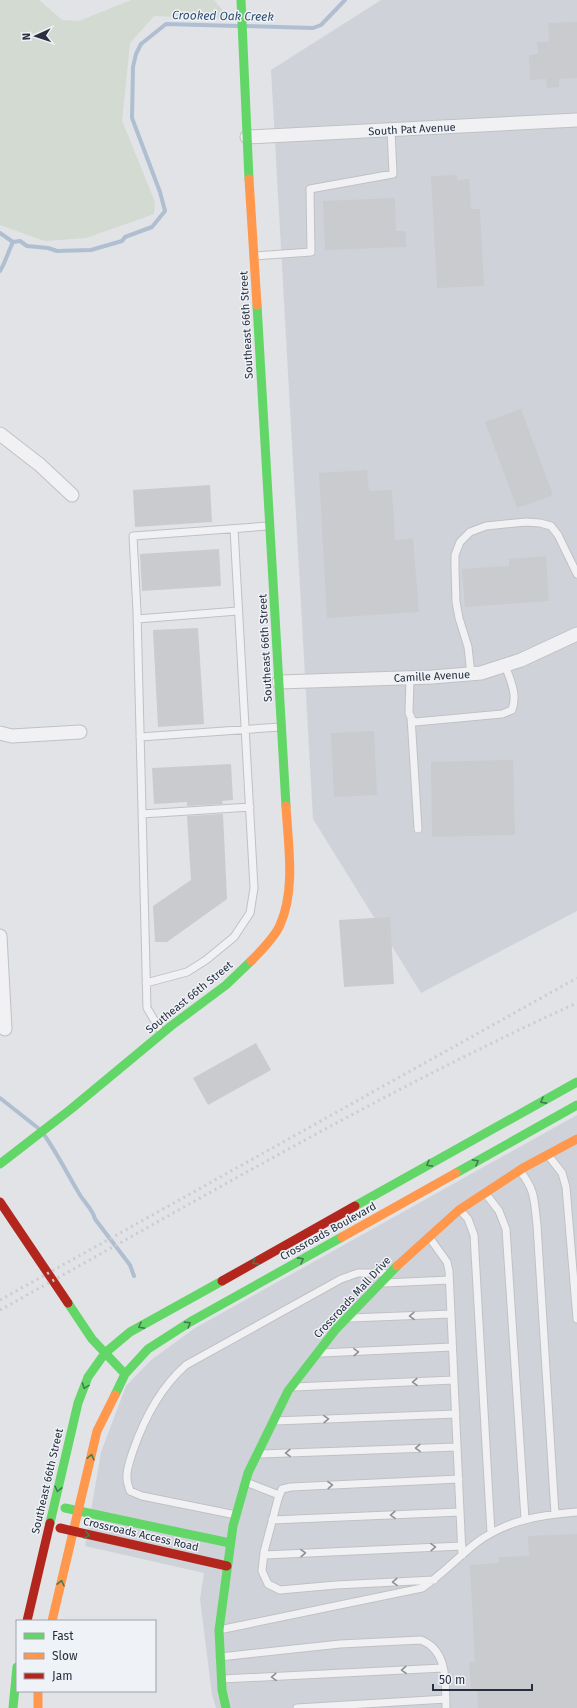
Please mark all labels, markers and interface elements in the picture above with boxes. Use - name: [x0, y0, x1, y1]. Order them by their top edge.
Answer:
- water label: Crooked Oak Creek: [172, 8, 274, 24]
- north arrow: [16, 16, 56, 56]
- text: N: [20, 33, 33, 40]
- street label: South Pat Avenue: [368, 121, 456, 138]
- street label: Southeast 66th Street: [237, 271, 256, 379]
- street label: Southeast 66th Street: [256, 594, 275, 702]
- street label: Camille Avenue: [394, 668, 471, 685]
- street label: Southeast 66th Street: [143, 958, 235, 1036]
- one-way arrow: [540, 1096, 547, 1104]
- one-way arrow: [426, 1160, 434, 1167]
- one-way arrow: [471, 1160, 479, 1167]
- street label: Crossroads Boulevard: [278, 1200, 378, 1263]
- street label: Crossroads Mall Drive: [311, 1254, 394, 1341]
- one-way arrow: [252, 1257, 259, 1265]
- one-way arrow: [297, 1257, 304, 1264]
- one-way arrow: [409, 1311, 415, 1320]
- one-way arrow: [138, 1321, 146, 1328]
- one-way arrow: [184, 1321, 191, 1328]
- one-way arrow: [353, 1347, 359, 1356]
- one-way arrow: [412, 1378, 418, 1386]
- one-way arrow: [81, 1382, 89, 1389]
- one-way arrow: [323, 1415, 329, 1424]
- street label: Southeast 66th Street: [29, 1427, 66, 1535]
- one-way arrow: [415, 1444, 421, 1452]
- one-way arrow: [285, 1449, 291, 1457]
- one-way arrow: [86, 1453, 95, 1460]
- one-way arrow: [327, 1481, 333, 1489]
- one-way arrow: [54, 1485, 62, 1492]
- one-way arrow: [390, 1511, 396, 1519]
- street label: Crossroads Access Road: [82, 1515, 200, 1554]
- one-way arrow: [84, 1530, 90, 1538]
- one-way arrow: [430, 1543, 436, 1551]
- one-way arrow: [300, 1549, 306, 1557]
- one-way arrow: [392, 1578, 398, 1586]
- one-way arrow: [56, 1580, 64, 1586]
- legend: [16, 1620, 156, 1692]
- text: Fast: [52, 1629, 74, 1643]
- text: Slow: [52, 1649, 78, 1663]
- one-way arrow: [401, 1666, 407, 1675]
- scale bar: [433, 1666, 532, 1692]
- text: Jam: [52, 1669, 72, 1683]
- one-way arrow: [271, 1672, 277, 1681]
- text: 50 m: [439, 1673, 465, 1687]

